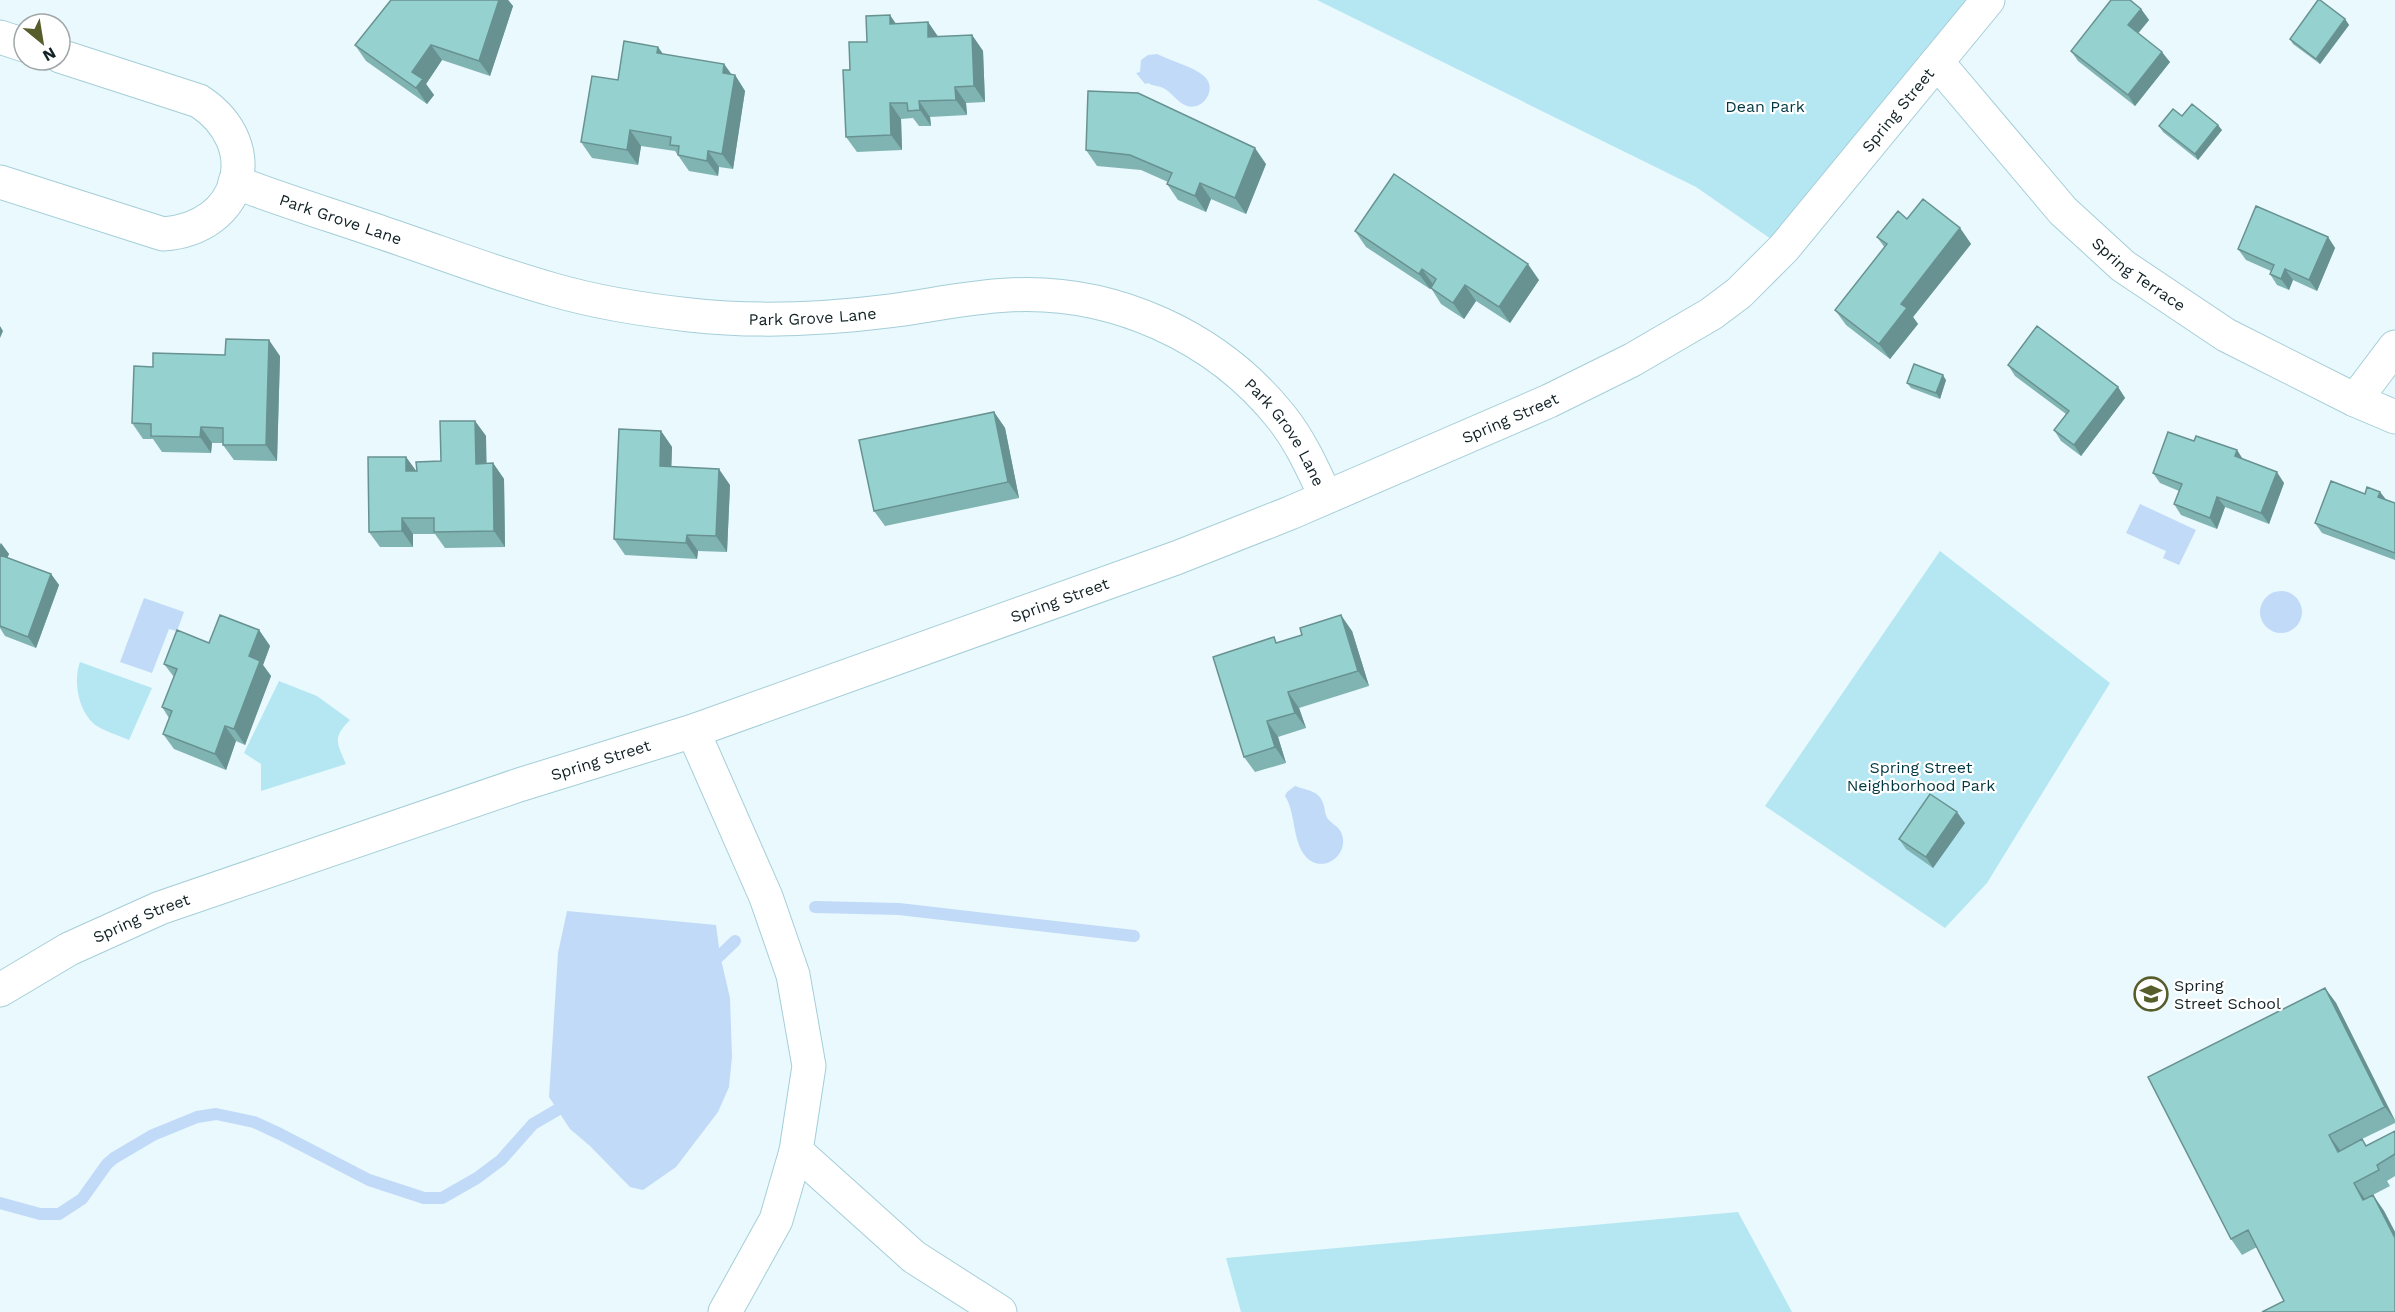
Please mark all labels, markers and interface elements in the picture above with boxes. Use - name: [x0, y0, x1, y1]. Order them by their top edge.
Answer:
- north arrow: [12, 12, 72, 72]
- text: N: [39, 43, 59, 66]
- street label: Spring Street: [1858, 64, 1938, 156]
- park label: Dean Park: [1725, 97, 1805, 116]
- street label: Park Grove Lane: [277, 190, 404, 249]
- street label: Spring Terrace: [2088, 233, 2189, 315]
- street label: Park Grove Lane: [748, 304, 877, 329]
- street label: Park Grove Lane: [1241, 374, 1328, 489]
- street label: Spring Street: [1459, 389, 1562, 448]
- street label: Spring Street: [1008, 574, 1112, 627]
- street label: Spring Street: [549, 736, 653, 785]
- park label: Spring Street Neighborhood Park: [1847, 758, 1995, 795]
- street label: Spring Street: [90, 890, 192, 947]
- school or university icon: Spring Street School: [2133, 976, 2169, 1012]
- place label: Spring Street School: [2174, 976, 2281, 1013]

